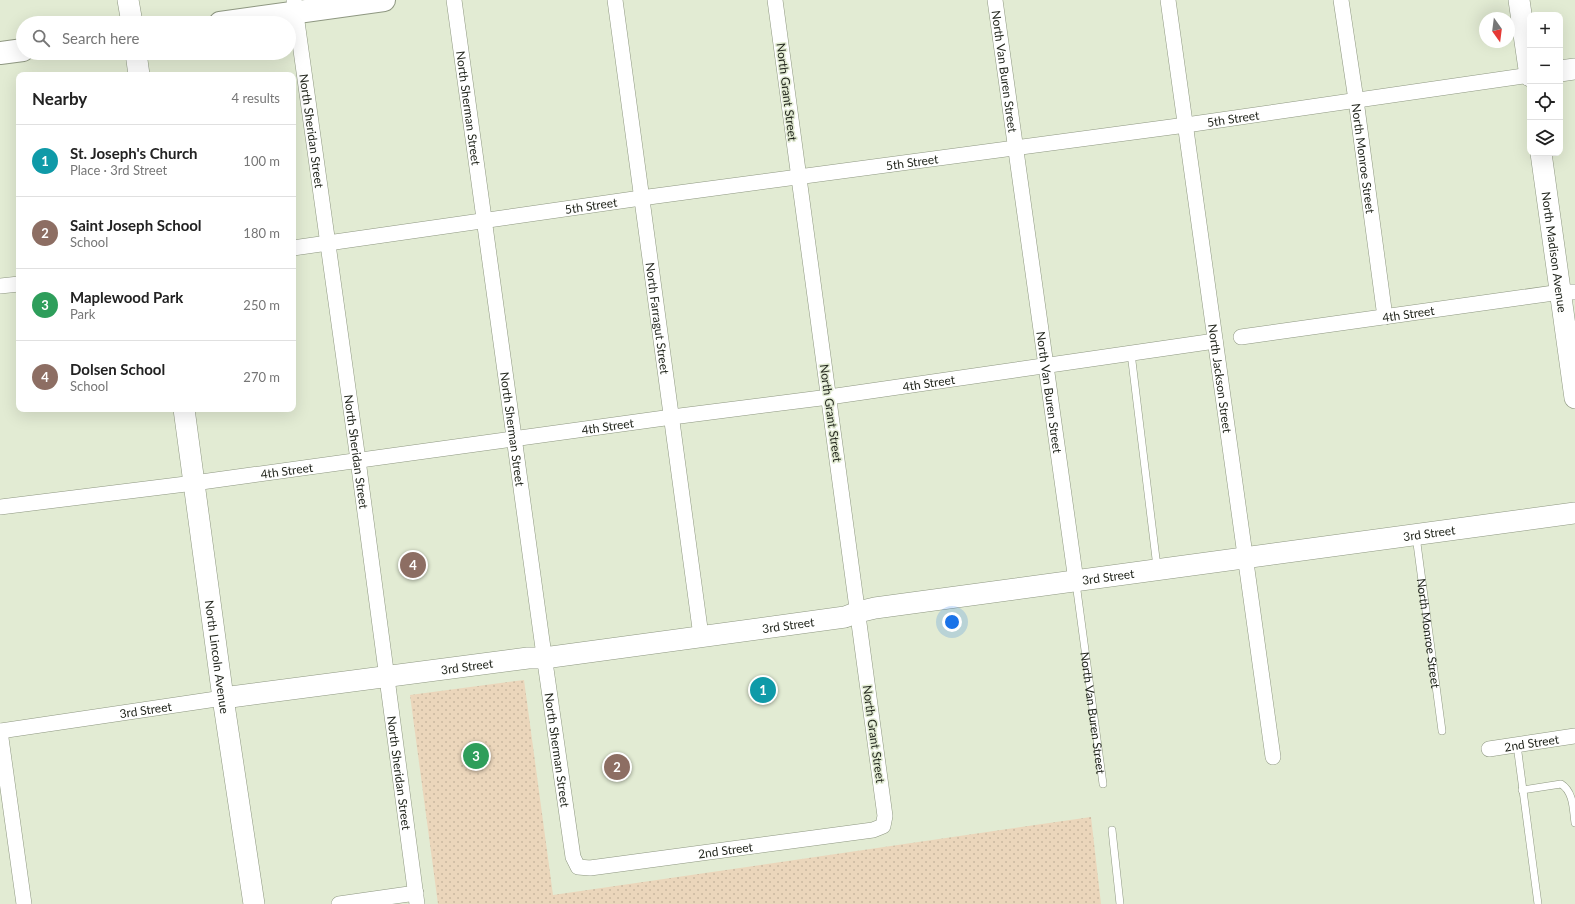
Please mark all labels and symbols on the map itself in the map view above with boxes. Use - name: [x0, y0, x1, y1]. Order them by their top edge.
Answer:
- street label: North Van Buren Street: [989, 9, 1021, 134]
- north arrow: [1479, 12, 1515, 48]
- street label: North Grant Street: [774, 42, 801, 143]
- street label: North Sherman Street: [454, 50, 484, 167]
- street label: North Sheridan Street: [297, 73, 328, 189]
- street label: North Monroe Street: [1349, 102, 1379, 215]
- street label: 5th Street: [1206, 107, 1261, 129]
- street label: 5th Street: [885, 151, 940, 173]
- street label: North Madison Avenue: [1539, 191, 1571, 314]
- street label: 5th Street: [564, 194, 619, 216]
- street label: North Farragut Street: [643, 261, 673, 376]
- street label: 4th Street: [1381, 302, 1436, 325]
- street label: North Jackson Street: [1205, 323, 1236, 435]
- street label: North Van Buren Street: [1034, 330, 1066, 455]
- street label: North Grant Street: [817, 363, 845, 464]
- street label: North Sherman Street: [498, 371, 528, 488]
- street label: 4th Street: [902, 371, 957, 394]
- street label: North Sheridan Street: [341, 394, 372, 510]
- street label: 4th Street: [580, 415, 635, 437]
- street label: 4th Street: [260, 459, 314, 481]
- street label: 3rd Street: [1402, 522, 1457, 544]
- pin: 4: [400, 550, 426, 580]
- street label: 3rd Street: [1081, 565, 1136, 587]
- street label: North Monroe Street: [1414, 577, 1444, 690]
- street label: North Lincoln Avenue: [202, 599, 233, 715]
- your location: [942, 612, 962, 632]
- street label: 3rd Street: [761, 614, 816, 636]
- street label: North Van Buren Street: [1078, 651, 1109, 775]
- street label: 3rd Street: [440, 655, 495, 677]
- pin: 1: [750, 675, 776, 705]
- street label: North Grant Street: [860, 684, 888, 785]
- street label: North Sherman Street: [542, 692, 573, 809]
- street label: 3rd Street: [118, 698, 173, 721]
- street label: North Sheridan Street: [385, 715, 415, 832]
- street label: 2nd Street: [1503, 731, 1561, 754]
- pin: 3: [463, 741, 489, 771]
- pin: 2: [604, 752, 630, 782]
- street label: 2nd Street: [697, 839, 754, 861]

